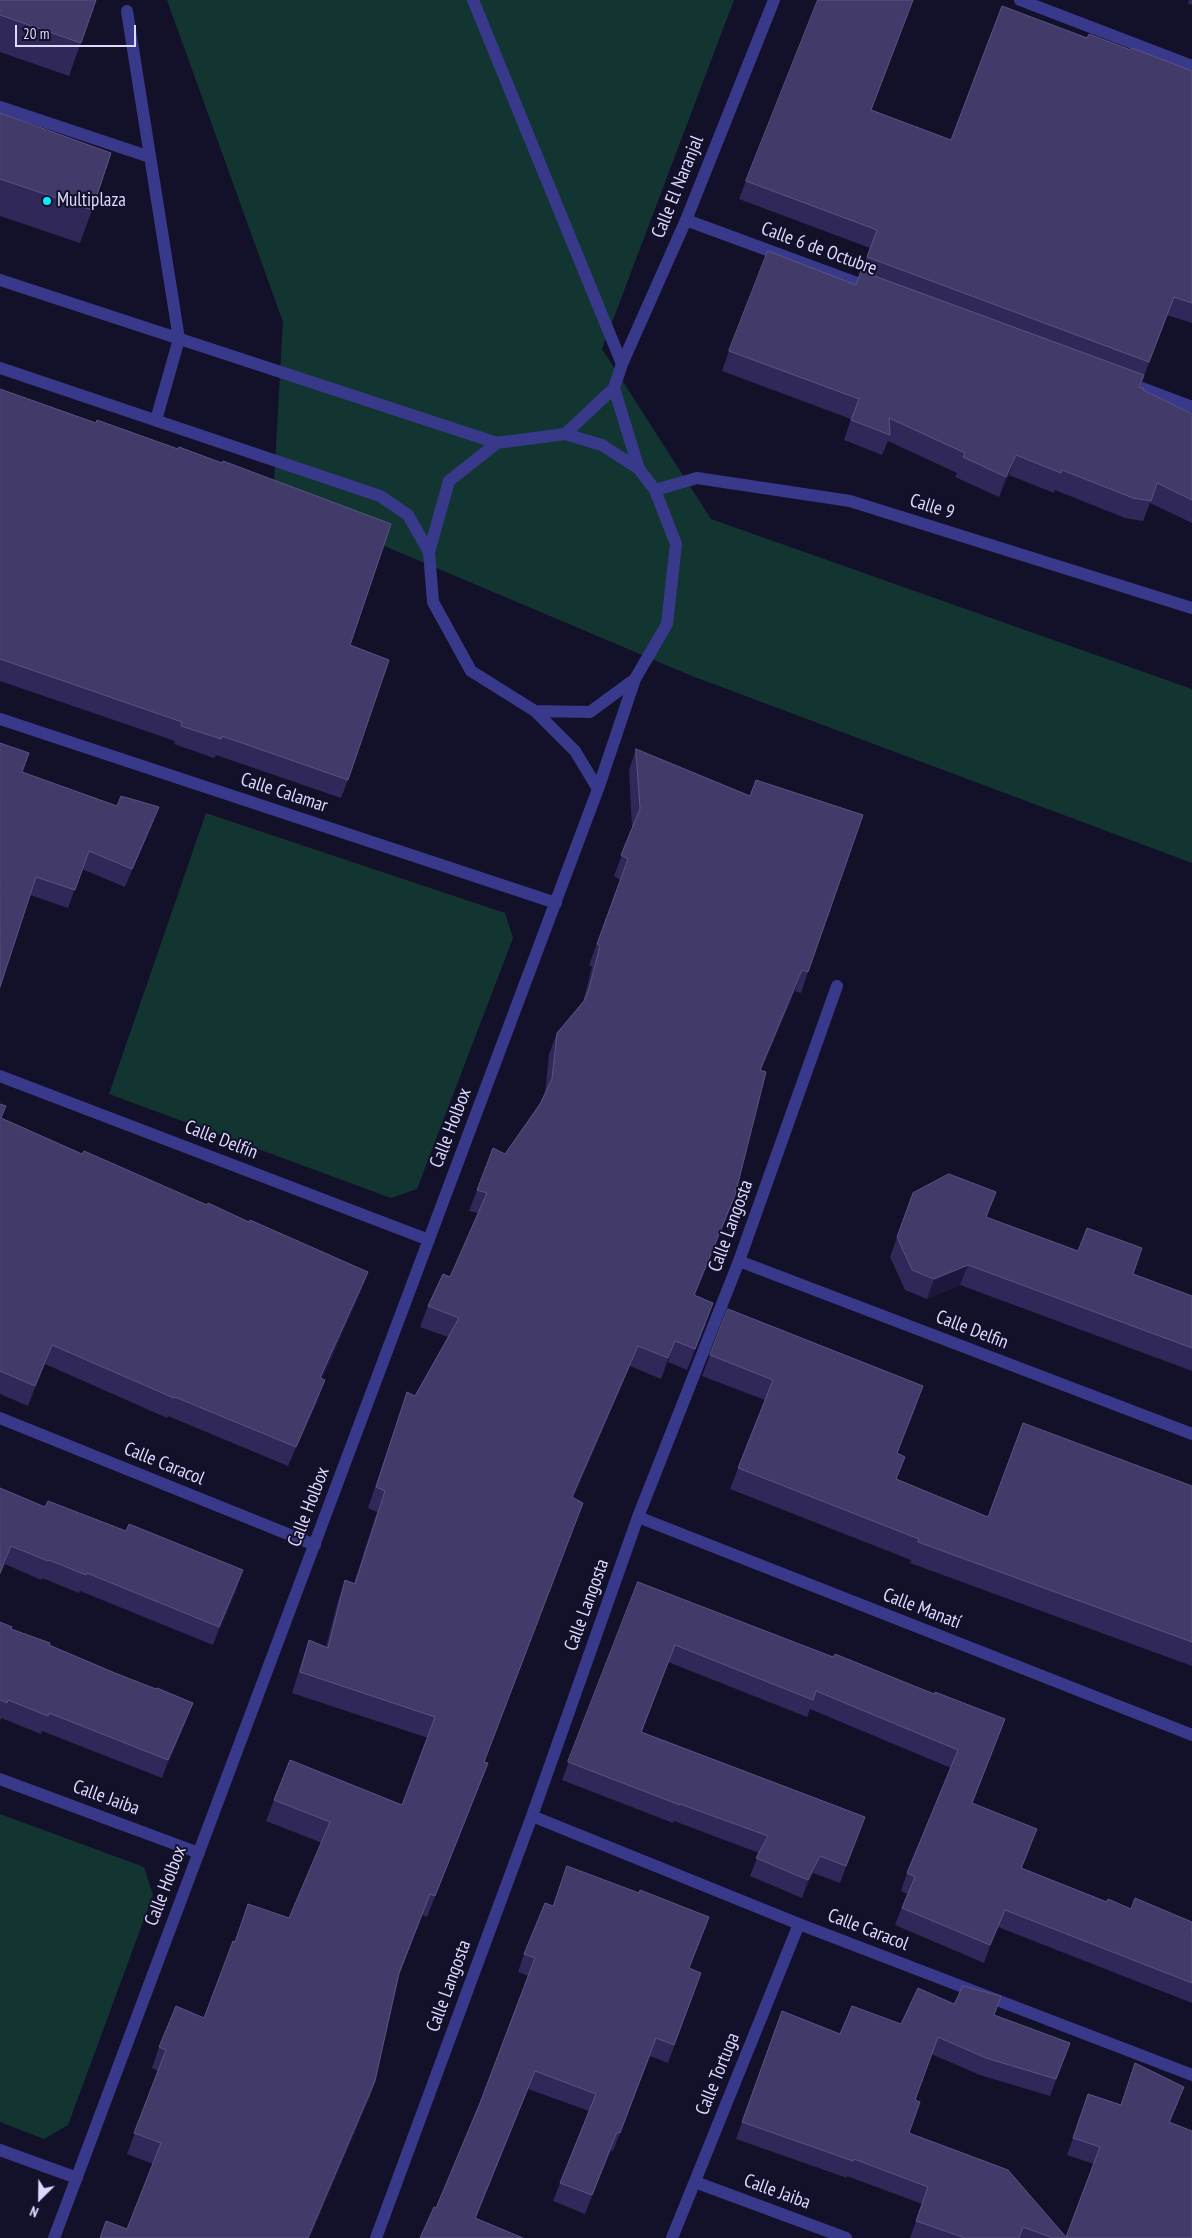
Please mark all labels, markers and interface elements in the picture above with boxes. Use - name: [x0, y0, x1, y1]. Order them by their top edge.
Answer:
- scale bar: [18, 15, 139, 47]
- text: 20 m: [23, 24, 49, 43]
- street label: Calle El Naranjal: [647, 132, 709, 242]
- place label: Multiplaza: [57, 190, 126, 212]
- marker: Multiplaza: [41, 195, 53, 207]
- street label: Calle 6 de Octubre: [758, 218, 880, 280]
- street label: Calle 9: [907, 489, 957, 525]
- street label: Calle Calamar: [238, 768, 330, 818]
- street label: Calle Holbox: [425, 1085, 477, 1171]
- street label: Calle Delfín: [181, 1116, 261, 1164]
- street label: Calle Langosta: [704, 1177, 758, 1275]
- street label: Calle Delfin: [933, 1306, 1011, 1354]
- street label: Calle Caracol: [120, 1438, 208, 1490]
- street label: Calle Holbox: [283, 1464, 335, 1550]
- street label: Calle Langosta: [560, 1556, 614, 1654]
- street label: Calle Manatí: [880, 1584, 964, 1634]
- street label: Calle Jaiba: [70, 1775, 142, 1821]
- street label: Calle Holbox: [140, 1843, 192, 1929]
- street label: Calle Caracol: [824, 1904, 912, 1956]
- street label: Calle Langosta: [422, 1937, 476, 2035]
- street label: Calle Tortuga: [691, 2030, 745, 2118]
- street label: Calle Jaiba: [741, 2169, 813, 2215]
- north arrow: [15, 2173, 65, 2223]
- text: N: [27, 2202, 41, 2222]

